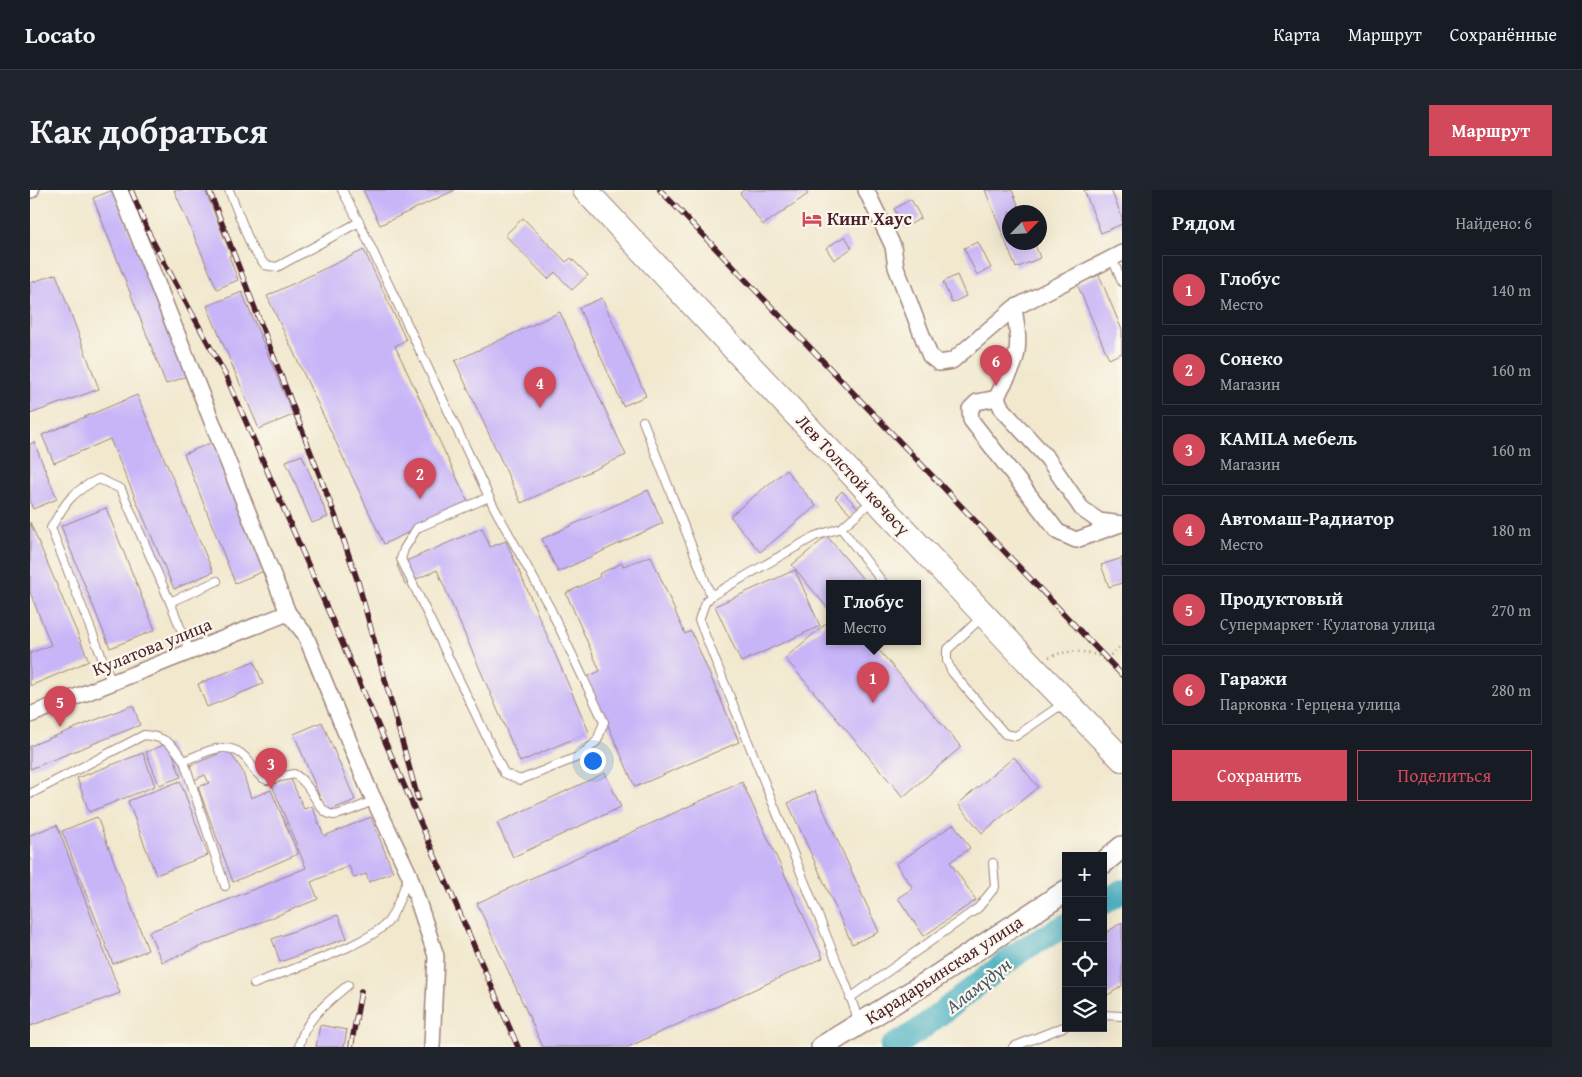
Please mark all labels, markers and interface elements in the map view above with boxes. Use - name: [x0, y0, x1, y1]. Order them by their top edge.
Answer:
- text: Locato: [25, 17, 96, 52]
- text: Карта: [1274, 21, 1320, 48]
- text: Маршрут: [1348, 21, 1422, 48]
- text: Сохранённые: [1450, 21, 1557, 48]
- text: Как добраться: [30, 105, 268, 156]
- button: Маршрут: [1429, 105, 1552, 156]
- place label: Кинг Хаус: [827, 205, 912, 232]
- north arrow: [1002, 205, 1047, 250]
- text: Рядом: [1172, 207, 1235, 238]
- hotel icon: Кинг Хаус: [801, 208, 823, 230]
- text: Найдено: 6: [1455, 211, 1532, 235]
- text: Глобус: [1220, 264, 1280, 292]
- text: 1: [1185, 278, 1193, 302]
- text: 140 m: [1491, 278, 1531, 302]
- text: Место: [1220, 292, 1263, 316]
- text: Сонеко: [1220, 344, 1283, 372]
- pin: 6: [980, 345, 1012, 386]
- text: 2: [1185, 358, 1193, 382]
- text: 160 m: [1491, 358, 1531, 382]
- pin: 4: [524, 367, 556, 408]
- text: Магазин: [1220, 372, 1280, 396]
- street label: Лев Толстой көчөсү: [790, 408, 917, 542]
- text: KAMILA мебель: [1220, 424, 1357, 452]
- text: 3: [1185, 438, 1193, 462]
- text: 160 m: [1491, 438, 1531, 462]
- text: Магазин: [1220, 452, 1280, 476]
- pin: 2: [404, 458, 436, 499]
- text: Автомаш-Радиатор: [1220, 504, 1394, 532]
- text: 4: [1185, 518, 1193, 542]
- text: 180 m: [1491, 518, 1531, 542]
- text: Место: [1220, 532, 1263, 556]
- popup: [826, 580, 921, 645]
- text: Продуктовый: [1220, 584, 1343, 612]
- text: Глобус: [843, 587, 904, 615]
- text: 5: [1185, 598, 1193, 622]
- text: 270 m: [1491, 598, 1531, 622]
- street label: Кулатова улица: [88, 610, 216, 683]
- text: Супермаркет · Кулатова улица: [1220, 612, 1435, 636]
- text: Место: [843, 615, 886, 639]
- pin: 1: [857, 662, 889, 703]
- text: Гаражи: [1220, 664, 1287, 692]
- text: 6: [1185, 678, 1193, 702]
- text: 280 m: [1491, 678, 1531, 702]
- pin: 5: [44, 686, 76, 727]
- text: Парковка · Герцена улица: [1220, 692, 1401, 716]
- pin: 3: [255, 748, 287, 789]
- your location: [580, 748, 606, 774]
- button: Сохранить: [1172, 750, 1347, 801]
- button: Поделиться: [1357, 750, 1532, 801]
- map controls: [1062, 852, 1107, 1032]
- button: +: [1062, 852, 1107, 897]
- button: −: [1062, 897, 1107, 942]
- street label: Карадарьинская улица: [860, 908, 1028, 1031]
- button: locate: [1062, 942, 1107, 987]
- water label: Аламүдүн: [938, 950, 1017, 1020]
- button: layers: [1062, 987, 1107, 1032]

